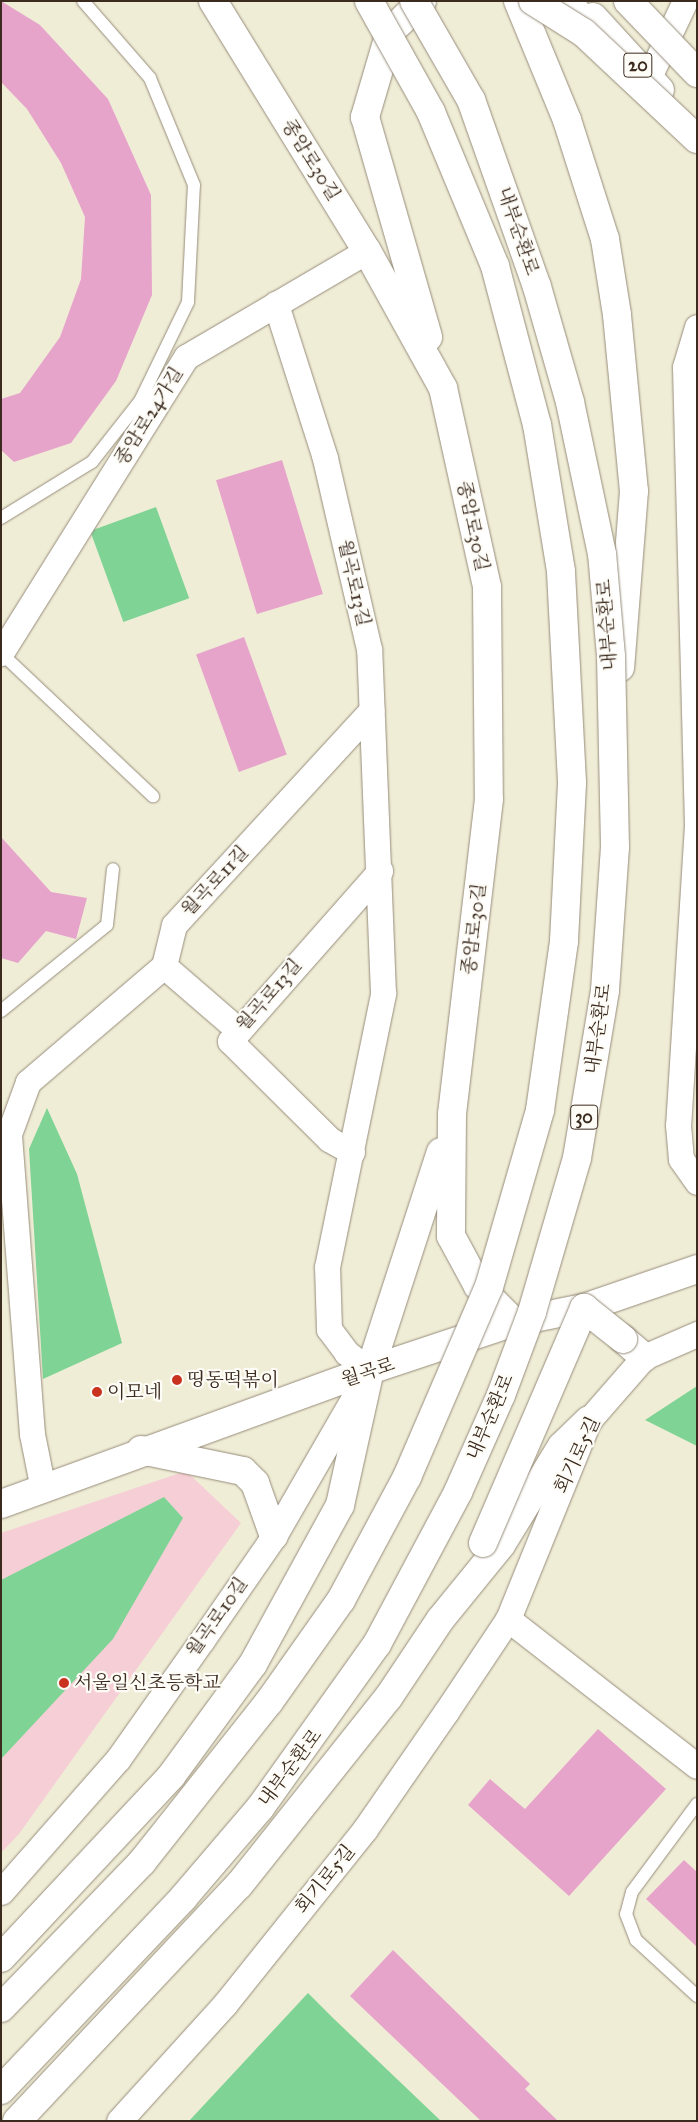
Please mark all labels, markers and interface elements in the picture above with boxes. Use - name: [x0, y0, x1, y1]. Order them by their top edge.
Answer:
- road number: 20: [623, 50, 653, 80]
- street label: 종암로30길: [277, 115, 345, 205]
- street label: 내부순환로: [492, 184, 544, 278]
- street label: 종암로24가길: [110, 363, 188, 469]
- street label: 종암로30길: [452, 479, 494, 573]
- street label: 월곡로13길: [333, 537, 375, 629]
- street label: 내부순환로: [592, 578, 622, 672]
- street label: 월곡로11길: [177, 841, 253, 921]
- street label: 종암로30길: [457, 882, 491, 976]
- street label: 월곡로13길: [231, 954, 307, 1036]
- street label: 내부순환로: [580, 982, 616, 1076]
- road number: 30: [569, 1102, 599, 1132]
- street label: 월곡로: [338, 1353, 398, 1391]
- place label: 띵동떡볶이: [187, 1369, 279, 1391]
- street label: 내부순환로: [462, 1370, 518, 1464]
- marker: 띵동떡볶이: [171, 1374, 183, 1386]
- place label: 이모네: [107, 1381, 162, 1403]
- marker: 이모네: [91, 1386, 103, 1398]
- street label: 회기로5길: [549, 1413, 605, 1497]
- street label: 월곡로10길: [181, 1573, 253, 1661]
- place label: 서울일신초등학교: [74, 1672, 221, 1694]
- marker: 서울일신초등학교: [58, 1677, 70, 1689]
- street label: 내부순환로: [253, 1724, 327, 1812]
- street label: 회기로5길: [290, 1840, 360, 1918]

